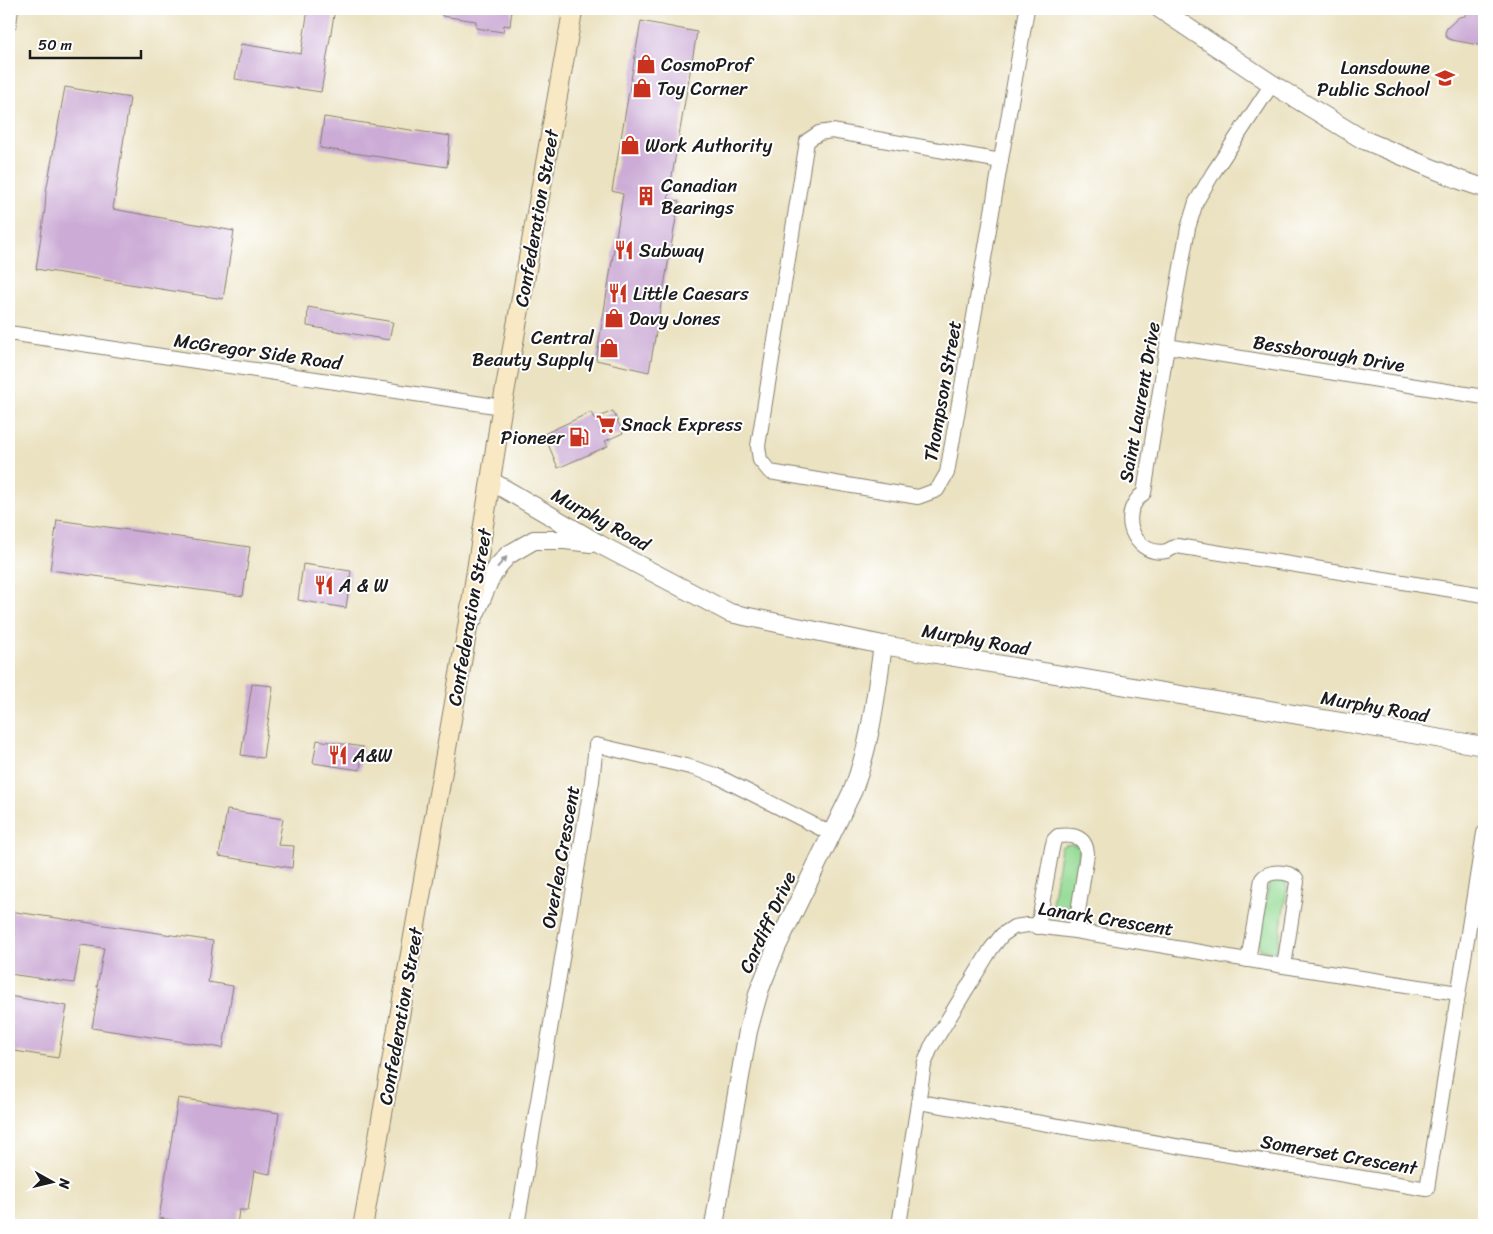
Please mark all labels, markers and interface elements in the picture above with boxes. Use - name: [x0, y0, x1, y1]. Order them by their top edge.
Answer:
- scale bar: [30, 28, 141, 60]
- text: 50 m: [38, 32, 73, 58]
- place label: CosmoProf: [661, 48, 755, 81]
- place label: Lansdowne Public School: [1317, 51, 1431, 106]
- shop icon: CosmoProf: [635, 53, 657, 75]
- school or university icon: Lansdowne Public School: [1434, 67, 1456, 89]
- place label: Toy Corner: [657, 72, 748, 105]
- shop icon: Toy Corner: [631, 77, 653, 99]
- street label: Confederation Street: [505, 125, 569, 309]
- place label: Work Authority: [645, 129, 772, 162]
- shop icon: Work Authority: [619, 134, 641, 156]
- place label: Canadian Bearings: [661, 169, 737, 224]
- building icon: Canadian Bearings: [635, 185, 657, 207]
- place label: Subway: [639, 234, 704, 267]
- restaurant icon: Subway: [613, 239, 635, 261]
- place label: Little Caesars: [633, 277, 749, 310]
- restaurant icon: Little Caesars: [607, 282, 629, 304]
- place label: Davy Jones: [629, 302, 721, 335]
- shop icon: Davy Jones: [603, 307, 625, 329]
- street label: Thompson Street: [914, 318, 971, 464]
- street label: Saint Laurent Drive: [1109, 319, 1170, 485]
- place label: Central Beauty Supply: [472, 321, 595, 376]
- street label: McGregor Side Road: [172, 323, 346, 380]
- street label: Bessborough Drive: [1251, 325, 1407, 382]
- shop icon: Central Beauty Supply: [598, 337, 620, 359]
- place label: Snack Express: [621, 408, 743, 441]
- supermarket icon: Snack Express: [595, 413, 617, 435]
- place label: Pioneer: [501, 421, 565, 454]
- fuel station icon: Pioneer: [568, 426, 590, 448]
- street label: Murphy Road: [545, 479, 657, 561]
- street label: Confederation Street: [438, 524, 502, 708]
- one-way arrow: [496, 556, 508, 568]
- place label: A & W: [338, 569, 388, 602]
- restaurant icon: A & W: [313, 574, 335, 596]
- street label: Murphy Road: [919, 614, 1033, 665]
- street label: Murphy Road: [1318, 681, 1432, 732]
- place label: A&W: [352, 739, 393, 772]
- restaurant icon: A&W: [327, 744, 349, 766]
- street label: Overlea Crescent: [532, 783, 589, 931]
- street label: Cardiff Drive: [729, 866, 806, 979]
- street label: Lanark Crescent: [1036, 892, 1176, 945]
- street label: Confederation Street: [369, 923, 433, 1107]
- street label: Somerset Crescent: [1258, 1125, 1421, 1185]
- north arrow: [28, 1156, 78, 1206]
- text: N: [51, 1176, 78, 1191]

